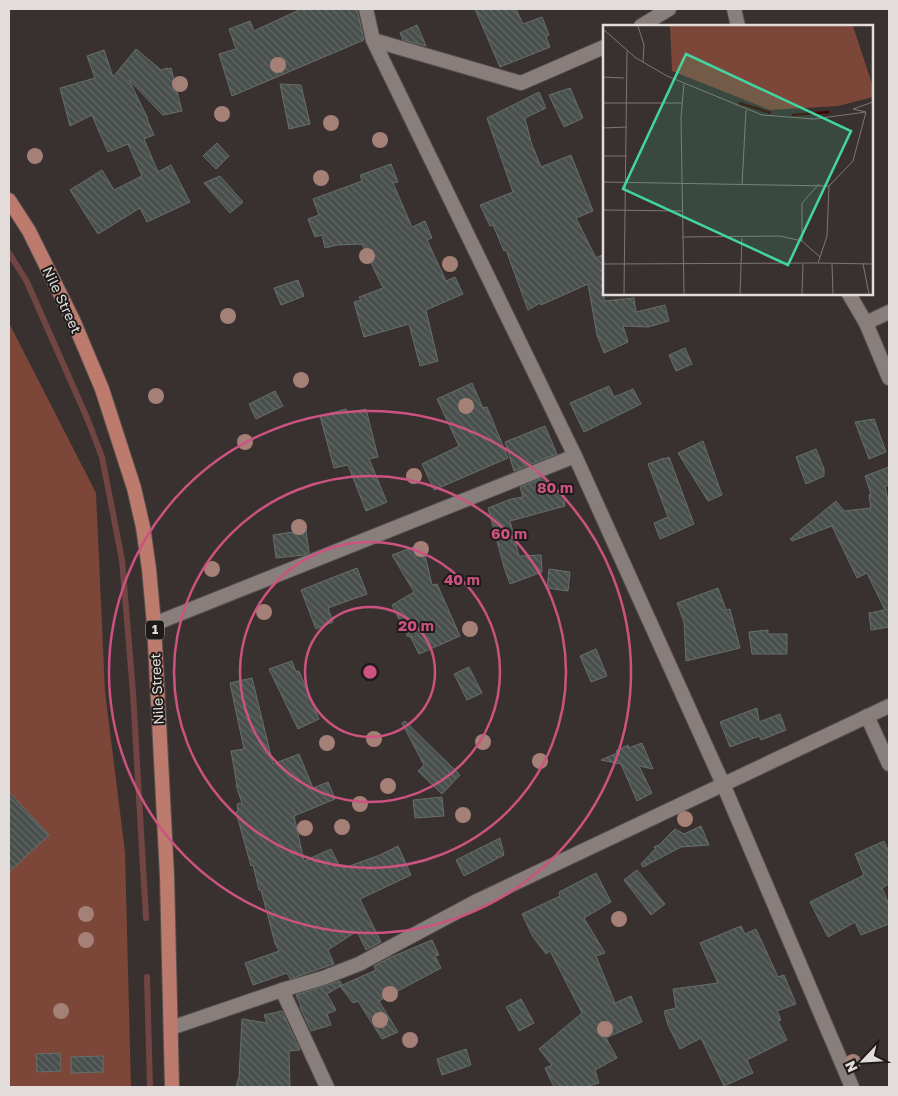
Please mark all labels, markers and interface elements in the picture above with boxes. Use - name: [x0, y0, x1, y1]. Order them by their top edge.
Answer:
- inset map: [603, 25, 873, 295]
- street label: Nile Street: [40, 264, 85, 336]
- text: 80 m: [537, 478, 573, 496]
- text: 60 m: [491, 524, 527, 542]
- text: 40 m: [444, 570, 480, 588]
- text: 20 m: [398, 616, 434, 634]
- road number: 1: [146, 620, 164, 640]
- street label: Nile Street: [146, 653, 167, 725]
- centre of rings: [361, 663, 379, 681]
- north arrow: [838, 1036, 888, 1086]
- text: N: [841, 1058, 861, 1075]

